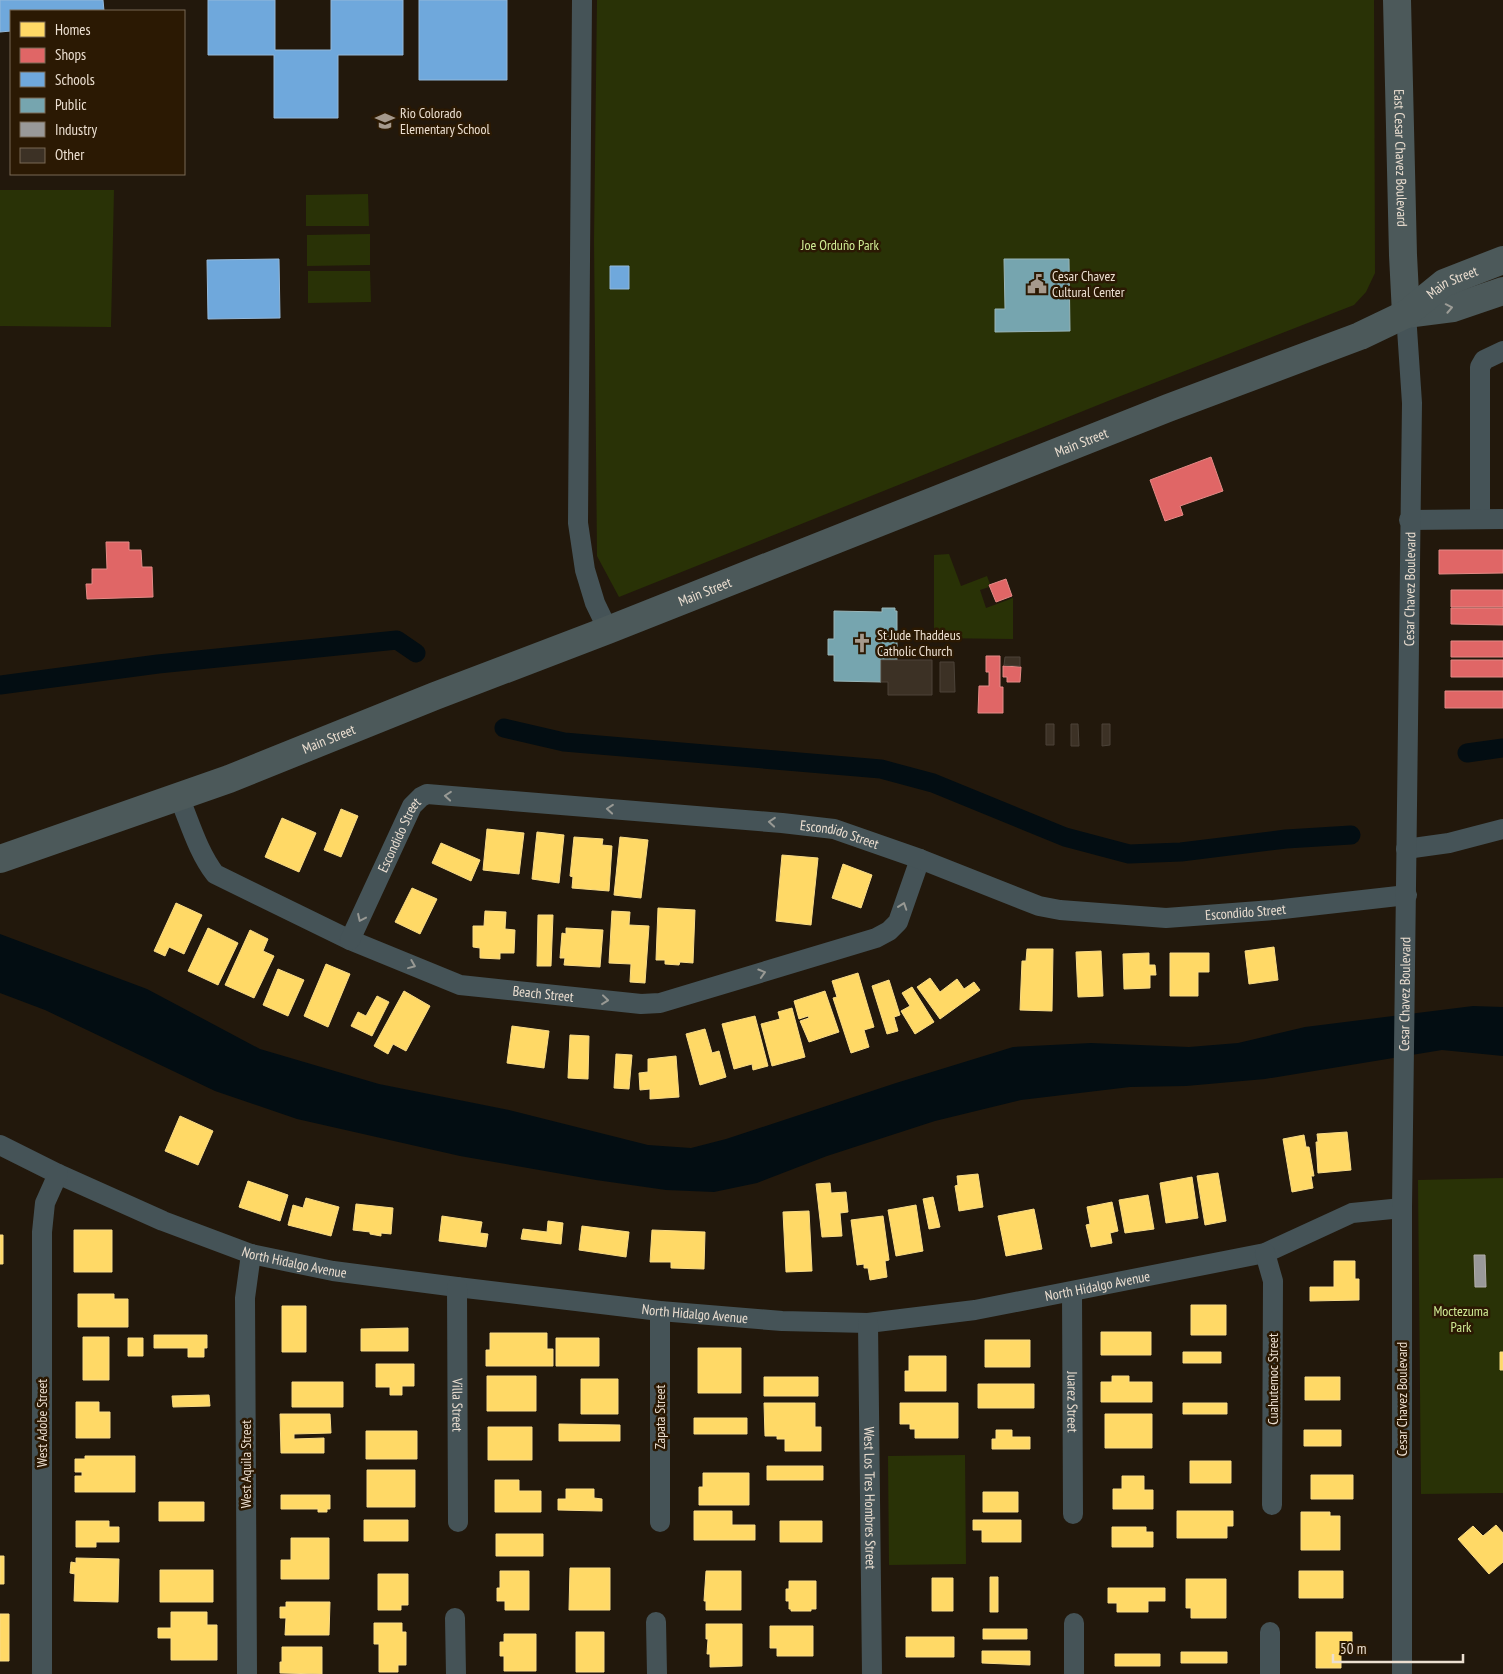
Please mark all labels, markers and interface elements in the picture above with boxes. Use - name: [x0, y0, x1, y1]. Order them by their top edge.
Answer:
- legend: [10, 10, 185, 175]
- text: Homes: [55, 20, 91, 39]
- text: Shops: [55, 45, 86, 64]
- text: Schools: [55, 70, 95, 89]
- street label: East Cesar Chavez Boulevard: [1390, 89, 1411, 227]
- text: Public: [55, 95, 87, 114]
- place label: Rio Colorado Elementary School: [400, 104, 490, 138]
- school or university icon: Rio Colorado Elementary School: [374, 110, 396, 132]
- text: Industry: [55, 120, 97, 139]
- text: Other: [55, 145, 85, 164]
- park label: Joe Orduño Park: [800, 236, 879, 254]
- street label: Main Street: [1423, 262, 1481, 303]
- place label: Cesar Chavez Cultural Center: [1052, 267, 1125, 301]
- public building icon: Cesar Chavez Cultural Center: [1026, 273, 1048, 295]
- one-way arrow: [1445, 304, 1454, 314]
- street label: Main Street: [1052, 424, 1111, 461]
- street label: Cesar Chavez Boulevard: [1400, 532, 1419, 646]
- street label: Main Street: [676, 573, 734, 610]
- place label: St Jude Thaddeus Catholic Church: [877, 626, 961, 660]
- church icon: St Jude Thaddeus Catholic Church: [851, 632, 873, 654]
- street label: Main Street: [299, 720, 358, 758]
- one-way arrow: [443, 791, 451, 802]
- street label: Escondido Street: [374, 793, 425, 875]
- one-way arrow: [605, 804, 613, 815]
- street label: Escondido Street: [799, 816, 881, 853]
- one-way arrow: [767, 817, 775, 828]
- street label: Escondido Street: [1204, 900, 1287, 924]
- one-way arrow: [897, 903, 907, 911]
- one-way arrow: [357, 913, 367, 922]
- street label: Cesar Chavez Boulevard: [1395, 937, 1414, 1051]
- one-way arrow: [407, 959, 416, 970]
- one-way arrow: [758, 968, 766, 978]
- street label: Beach Street: [512, 982, 575, 1006]
- one-way arrow: [601, 994, 609, 1005]
- street label: North Hidalgo Avenue: [239, 1242, 348, 1282]
- street label: North Hidalgo Avenue: [1043, 1267, 1152, 1305]
- street label: North Hidalgo Avenue: [641, 1300, 749, 1327]
- park label: Moctezuma Park: [1433, 1302, 1489, 1336]
- street label: Cuahutemoc Street: [1264, 1333, 1282, 1425]
- street label: Cesar Chavez Boulevard: [1393, 1342, 1411, 1456]
- street label: Juarez Street: [1063, 1370, 1082, 1433]
- street label: Villa Street: [448, 1377, 467, 1432]
- street label: West Adobe Street: [33, 1379, 51, 1467]
- street label: Zapata Street: [651, 1385, 669, 1449]
- street label: West Aquila Street: [237, 1420, 255, 1508]
- street label: West Los Tres Hombres Street: [860, 1427, 880, 1569]
- scale bar: [1333, 1632, 1463, 1664]
- text: 50 m: [1340, 1639, 1366, 1658]

